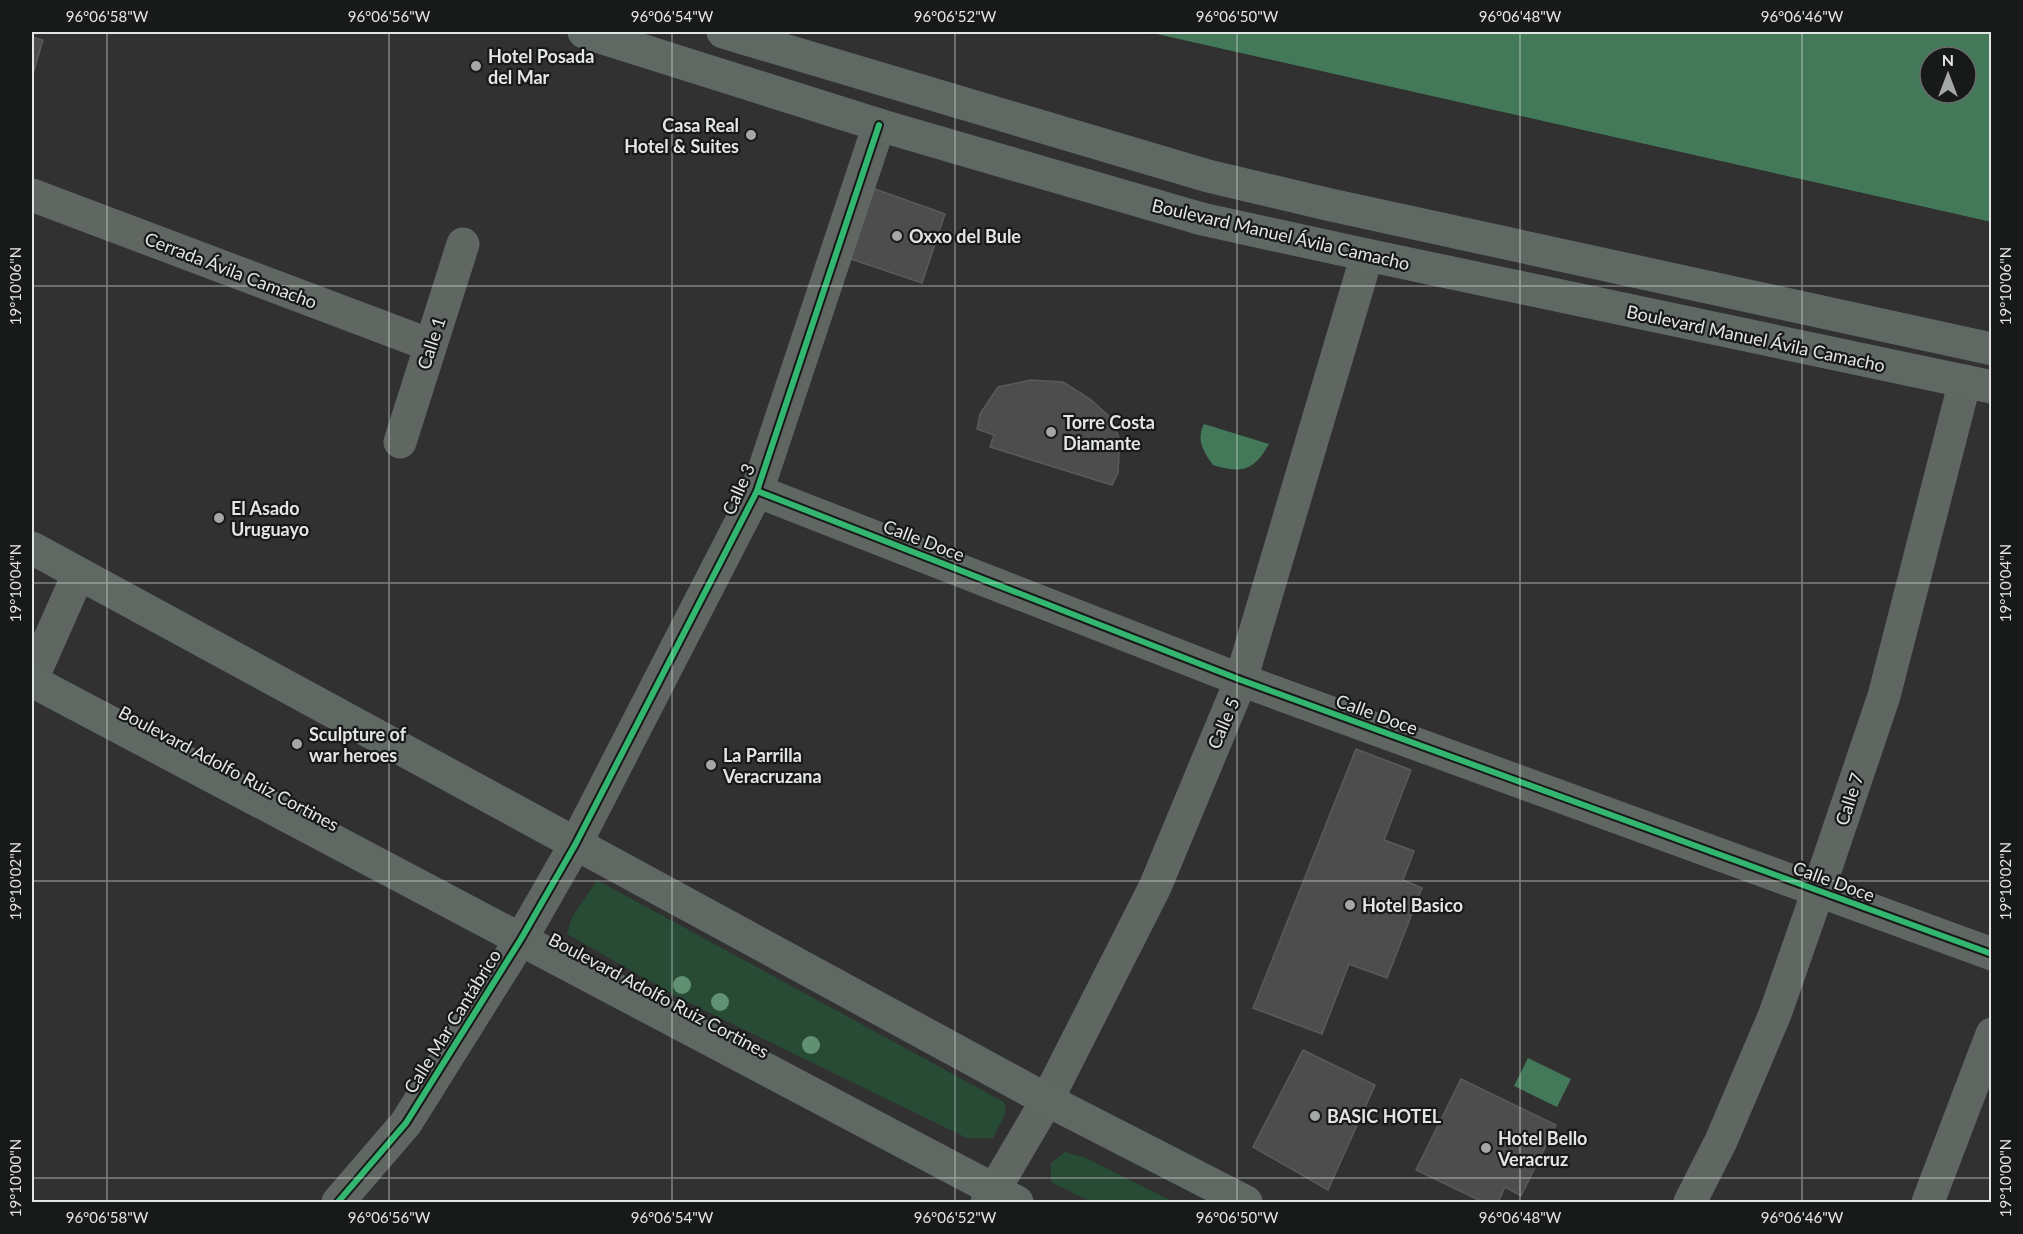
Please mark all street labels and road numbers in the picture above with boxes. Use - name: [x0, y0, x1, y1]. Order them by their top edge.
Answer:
- street label: Boulevard Manuel Ávila Camacho: [1150, 194, 1412, 274]
- street label: Cerrada Ávila Camacho: [142, 227, 320, 313]
- street label: Boulevard Manuel Ávila Camacho: [1625, 300, 1887, 376]
- street label: Calle 1: [412, 314, 450, 372]
- street label: Calle 3: [717, 460, 759, 518]
- street label: Calle Doce: [880, 514, 968, 566]
- street label: Calle Doce: [1333, 689, 1421, 739]
- street label: Calle 5: [1202, 694, 1244, 752]
- street label: Boulevard Adolfo Ruiz Cortines: [115, 701, 343, 836]
- street label: Calle 7: [1830, 770, 1868, 828]
- street label: Calle Doce: [1790, 856, 1878, 906]
- street label: Boulevard Adolfo Ruiz Cortines: [545, 928, 773, 1063]
- street label: Calle Mar Cantábrico: [399, 945, 505, 1097]

